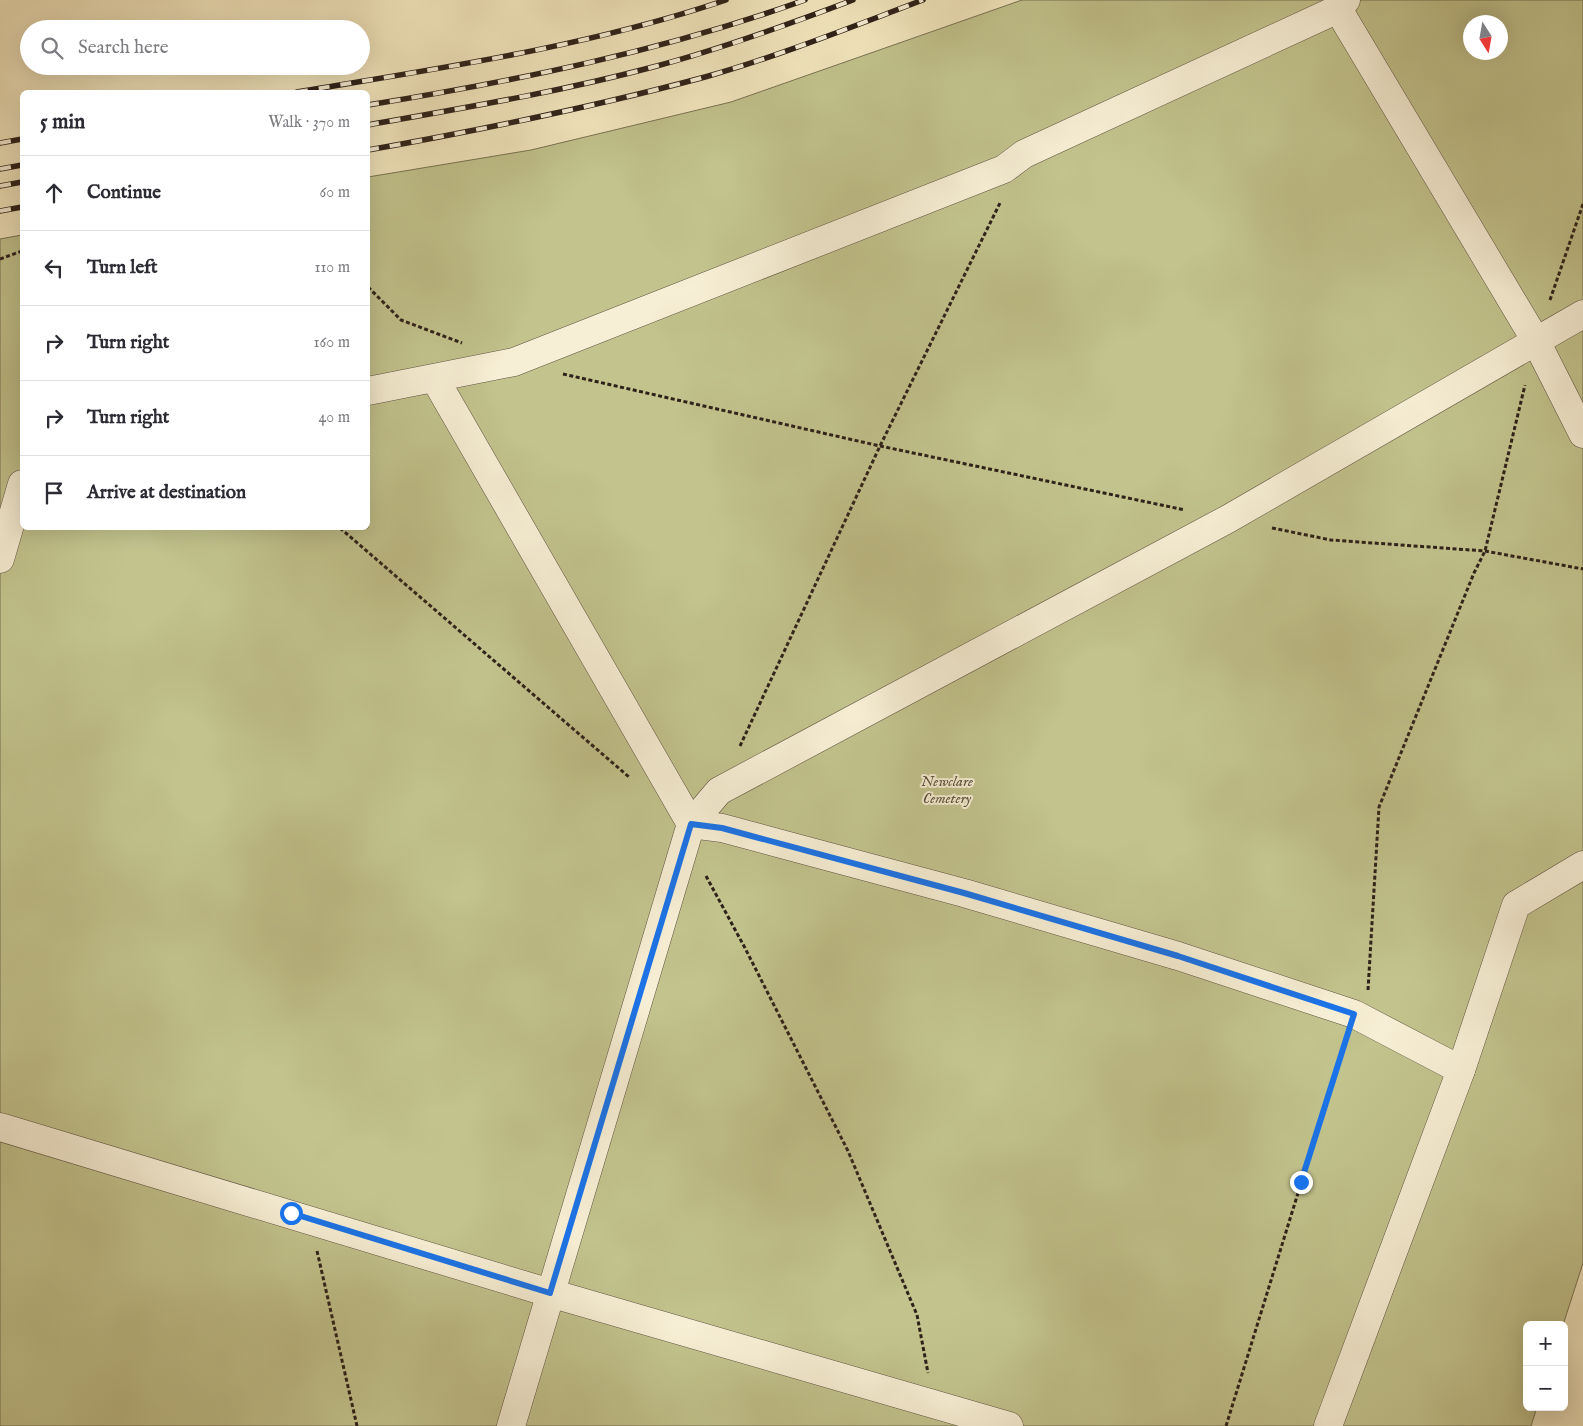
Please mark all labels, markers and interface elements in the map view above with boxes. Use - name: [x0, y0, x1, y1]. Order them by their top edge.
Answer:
- north arrow: [1463, 15, 1508, 60]
- search box: [20, 20, 370, 75]
- icon: search: [38, 34, 66, 62]
- text: Search here: [78, 36, 169, 60]
- text: 5 min: [40, 109, 85, 136]
- text: Walk · 370 m: [268, 113, 350, 133]
- icon: ahead: [40, 179, 68, 207]
- text: Continue: [87, 181, 161, 205]
- text: 60 m: [320, 183, 350, 203]
- icon: left: [40, 254, 68, 282]
- text: Turn left: [87, 256, 158, 280]
- text: 110 m: [314, 258, 350, 278]
- icon: right: [40, 329, 68, 357]
- text: Turn right: [87, 331, 169, 355]
- text: 160 m: [314, 333, 350, 353]
- icon: right: [40, 404, 68, 432]
- text: Turn right: [87, 406, 169, 430]
- text: 40 m: [318, 408, 350, 428]
- icon: arrive: [40, 479, 68, 507]
- text: Arrive at destination: [87, 481, 246, 505]
- park label: Newclare Cemetery: [921, 772, 973, 808]
- route end: [1290, 1171, 1313, 1194]
- route start: [280, 1202, 303, 1225]
- map controls: [1523, 1321, 1568, 1411]
- button: +: [1523, 1321, 1568, 1366]
- button: −: [1523, 1366, 1568, 1411]

